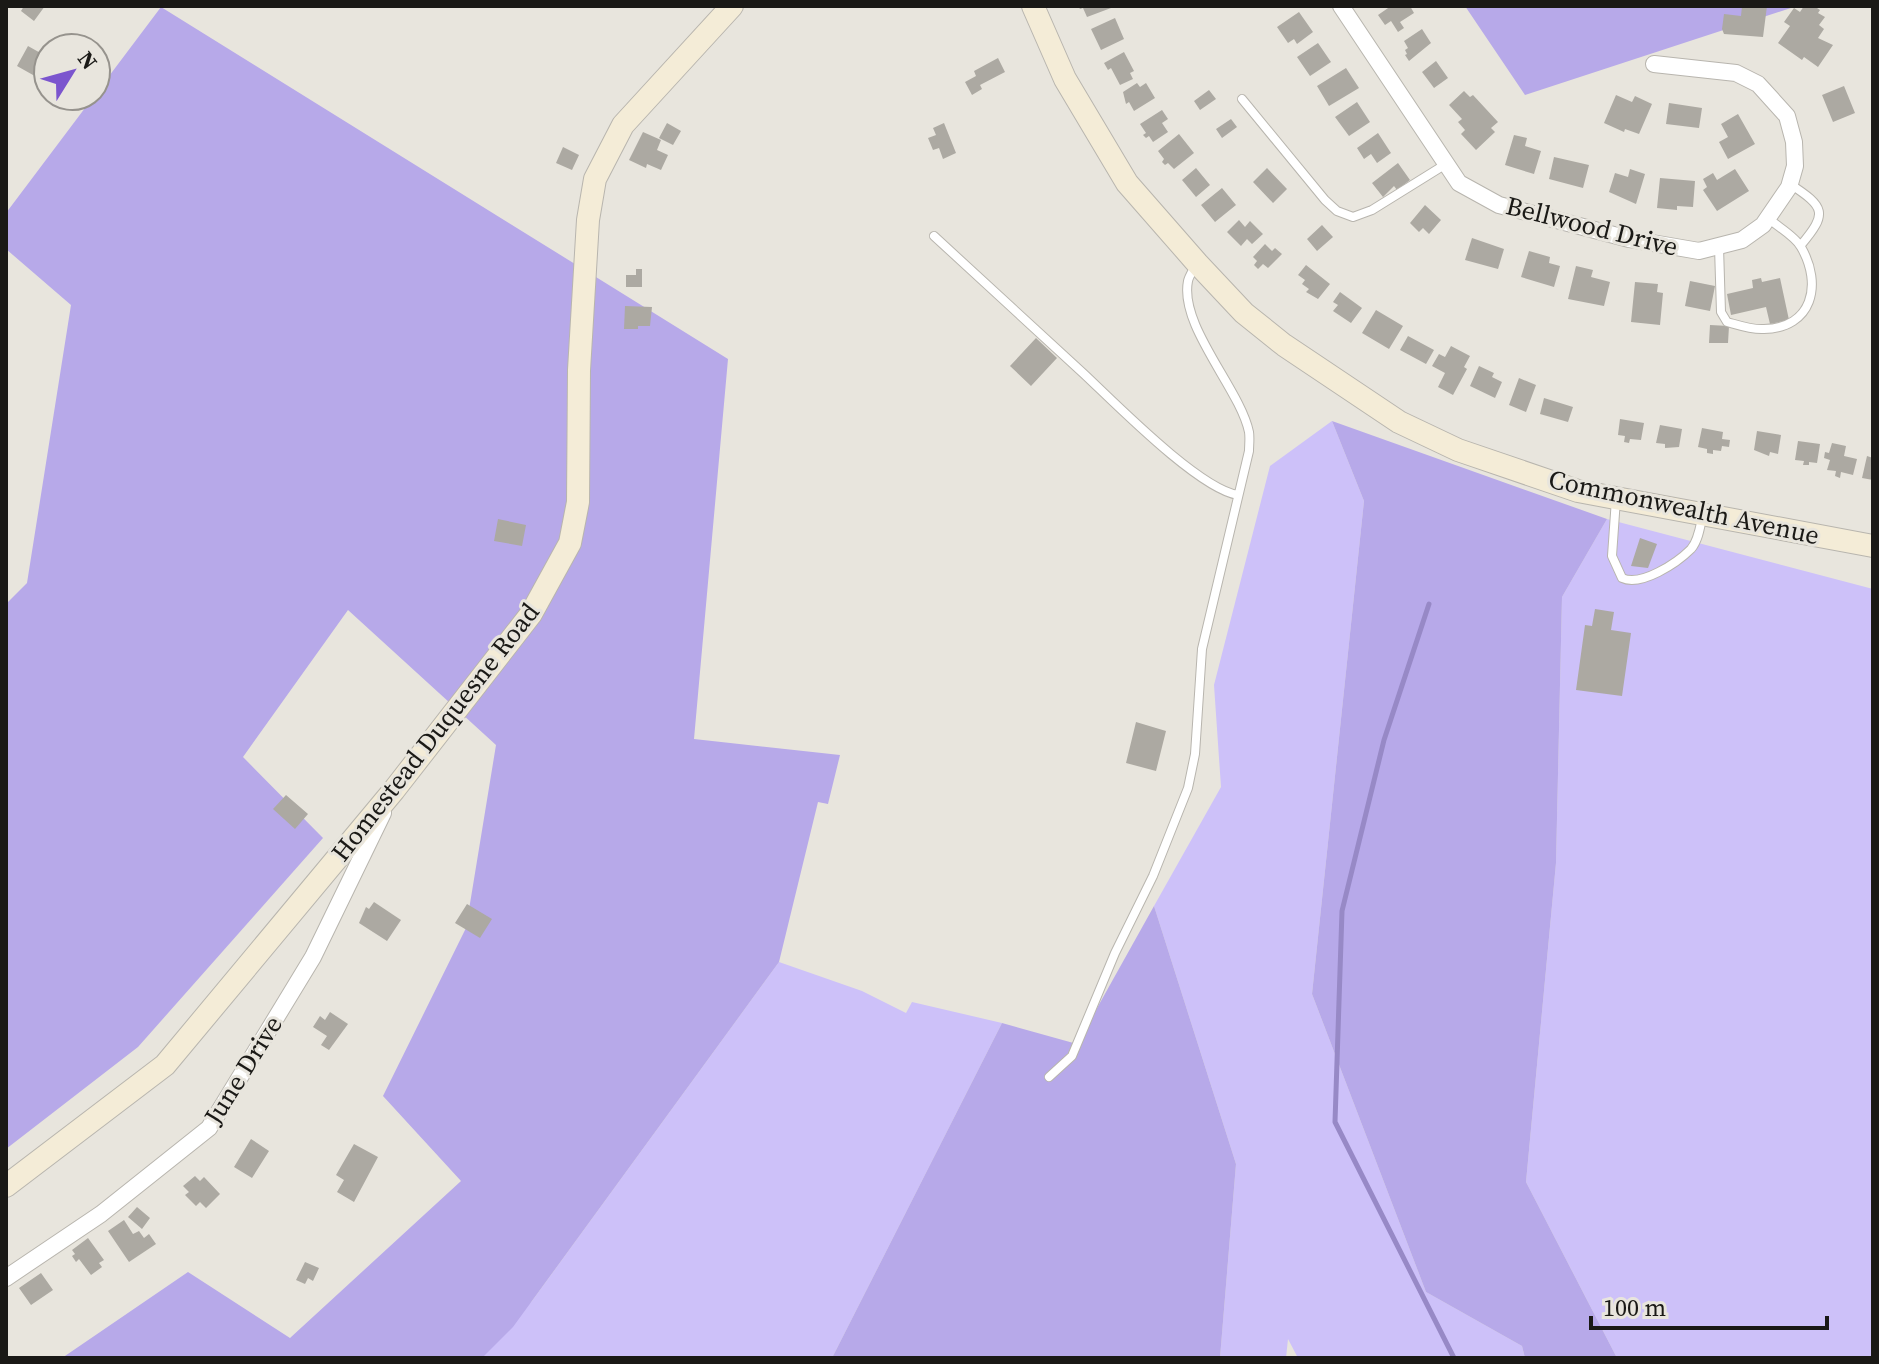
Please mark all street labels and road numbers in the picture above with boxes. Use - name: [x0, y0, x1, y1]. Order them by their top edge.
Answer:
- street label: Bellwood Drive: [1502, 187, 1682, 265]
- street label: Commonwealth Avenue: [1545, 461, 1823, 553]
- street label: Homestead Duquesne Road: [323, 595, 548, 869]
- street label: June Drive: [195, 1009, 291, 1132]

